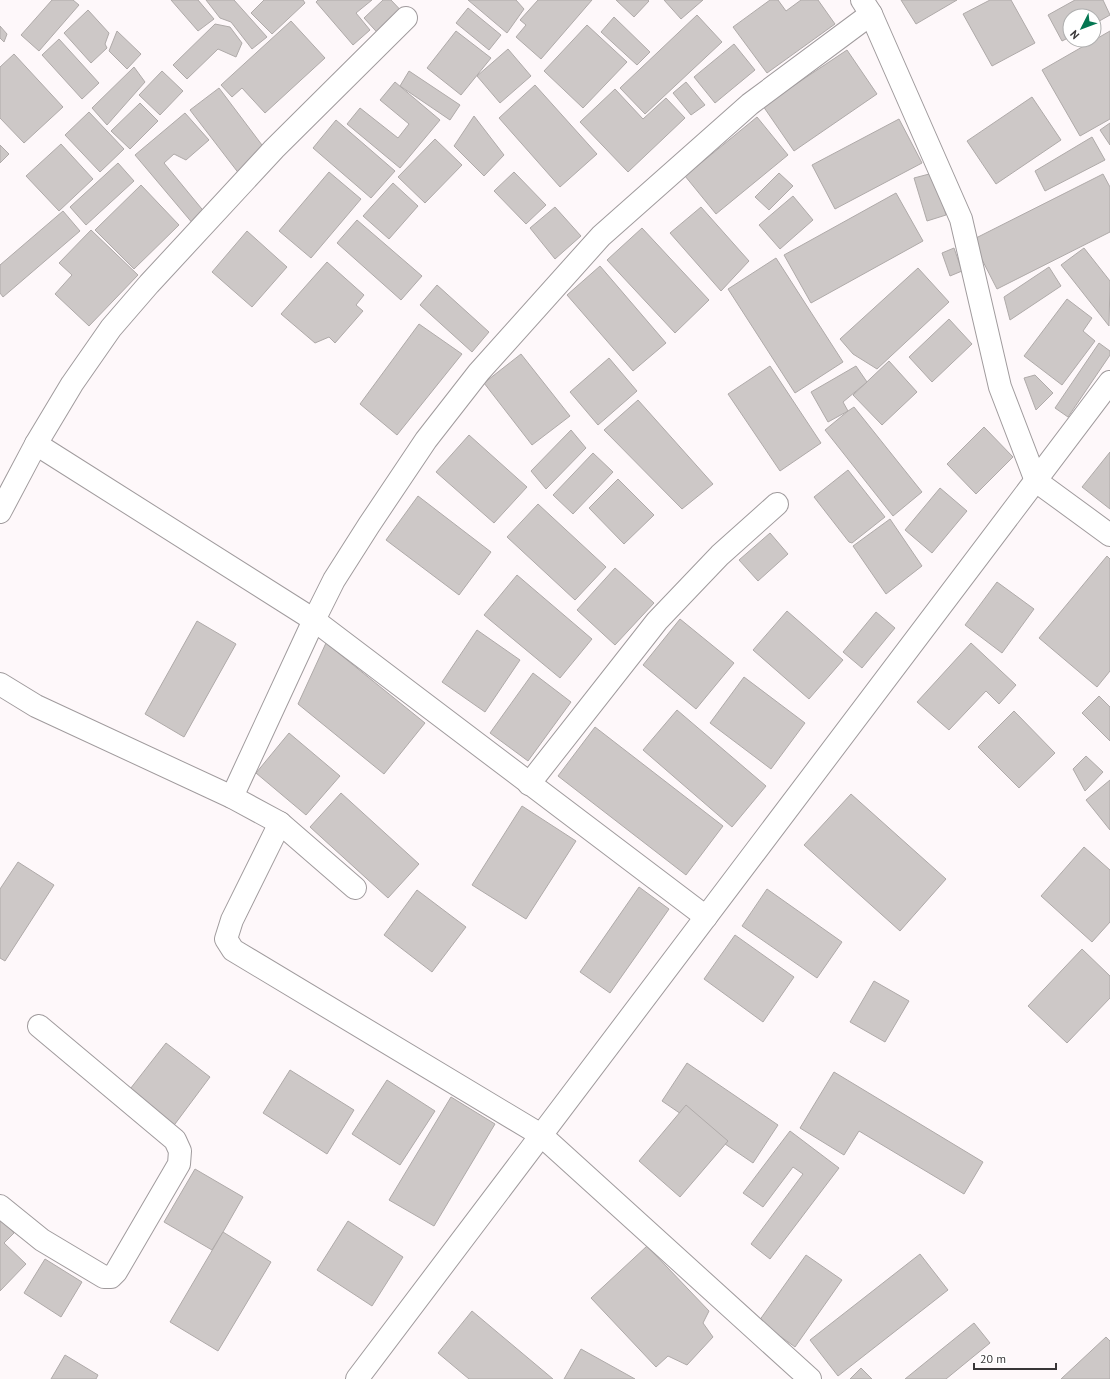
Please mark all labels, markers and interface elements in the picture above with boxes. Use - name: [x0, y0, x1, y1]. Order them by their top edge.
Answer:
- north arrow: [1062, 8, 1102, 48]
- text: N: [1067, 27, 1082, 42]
- scale bar: [974, 1345, 1056, 1371]
- text: 20 m: [980, 1351, 1006, 1366]

